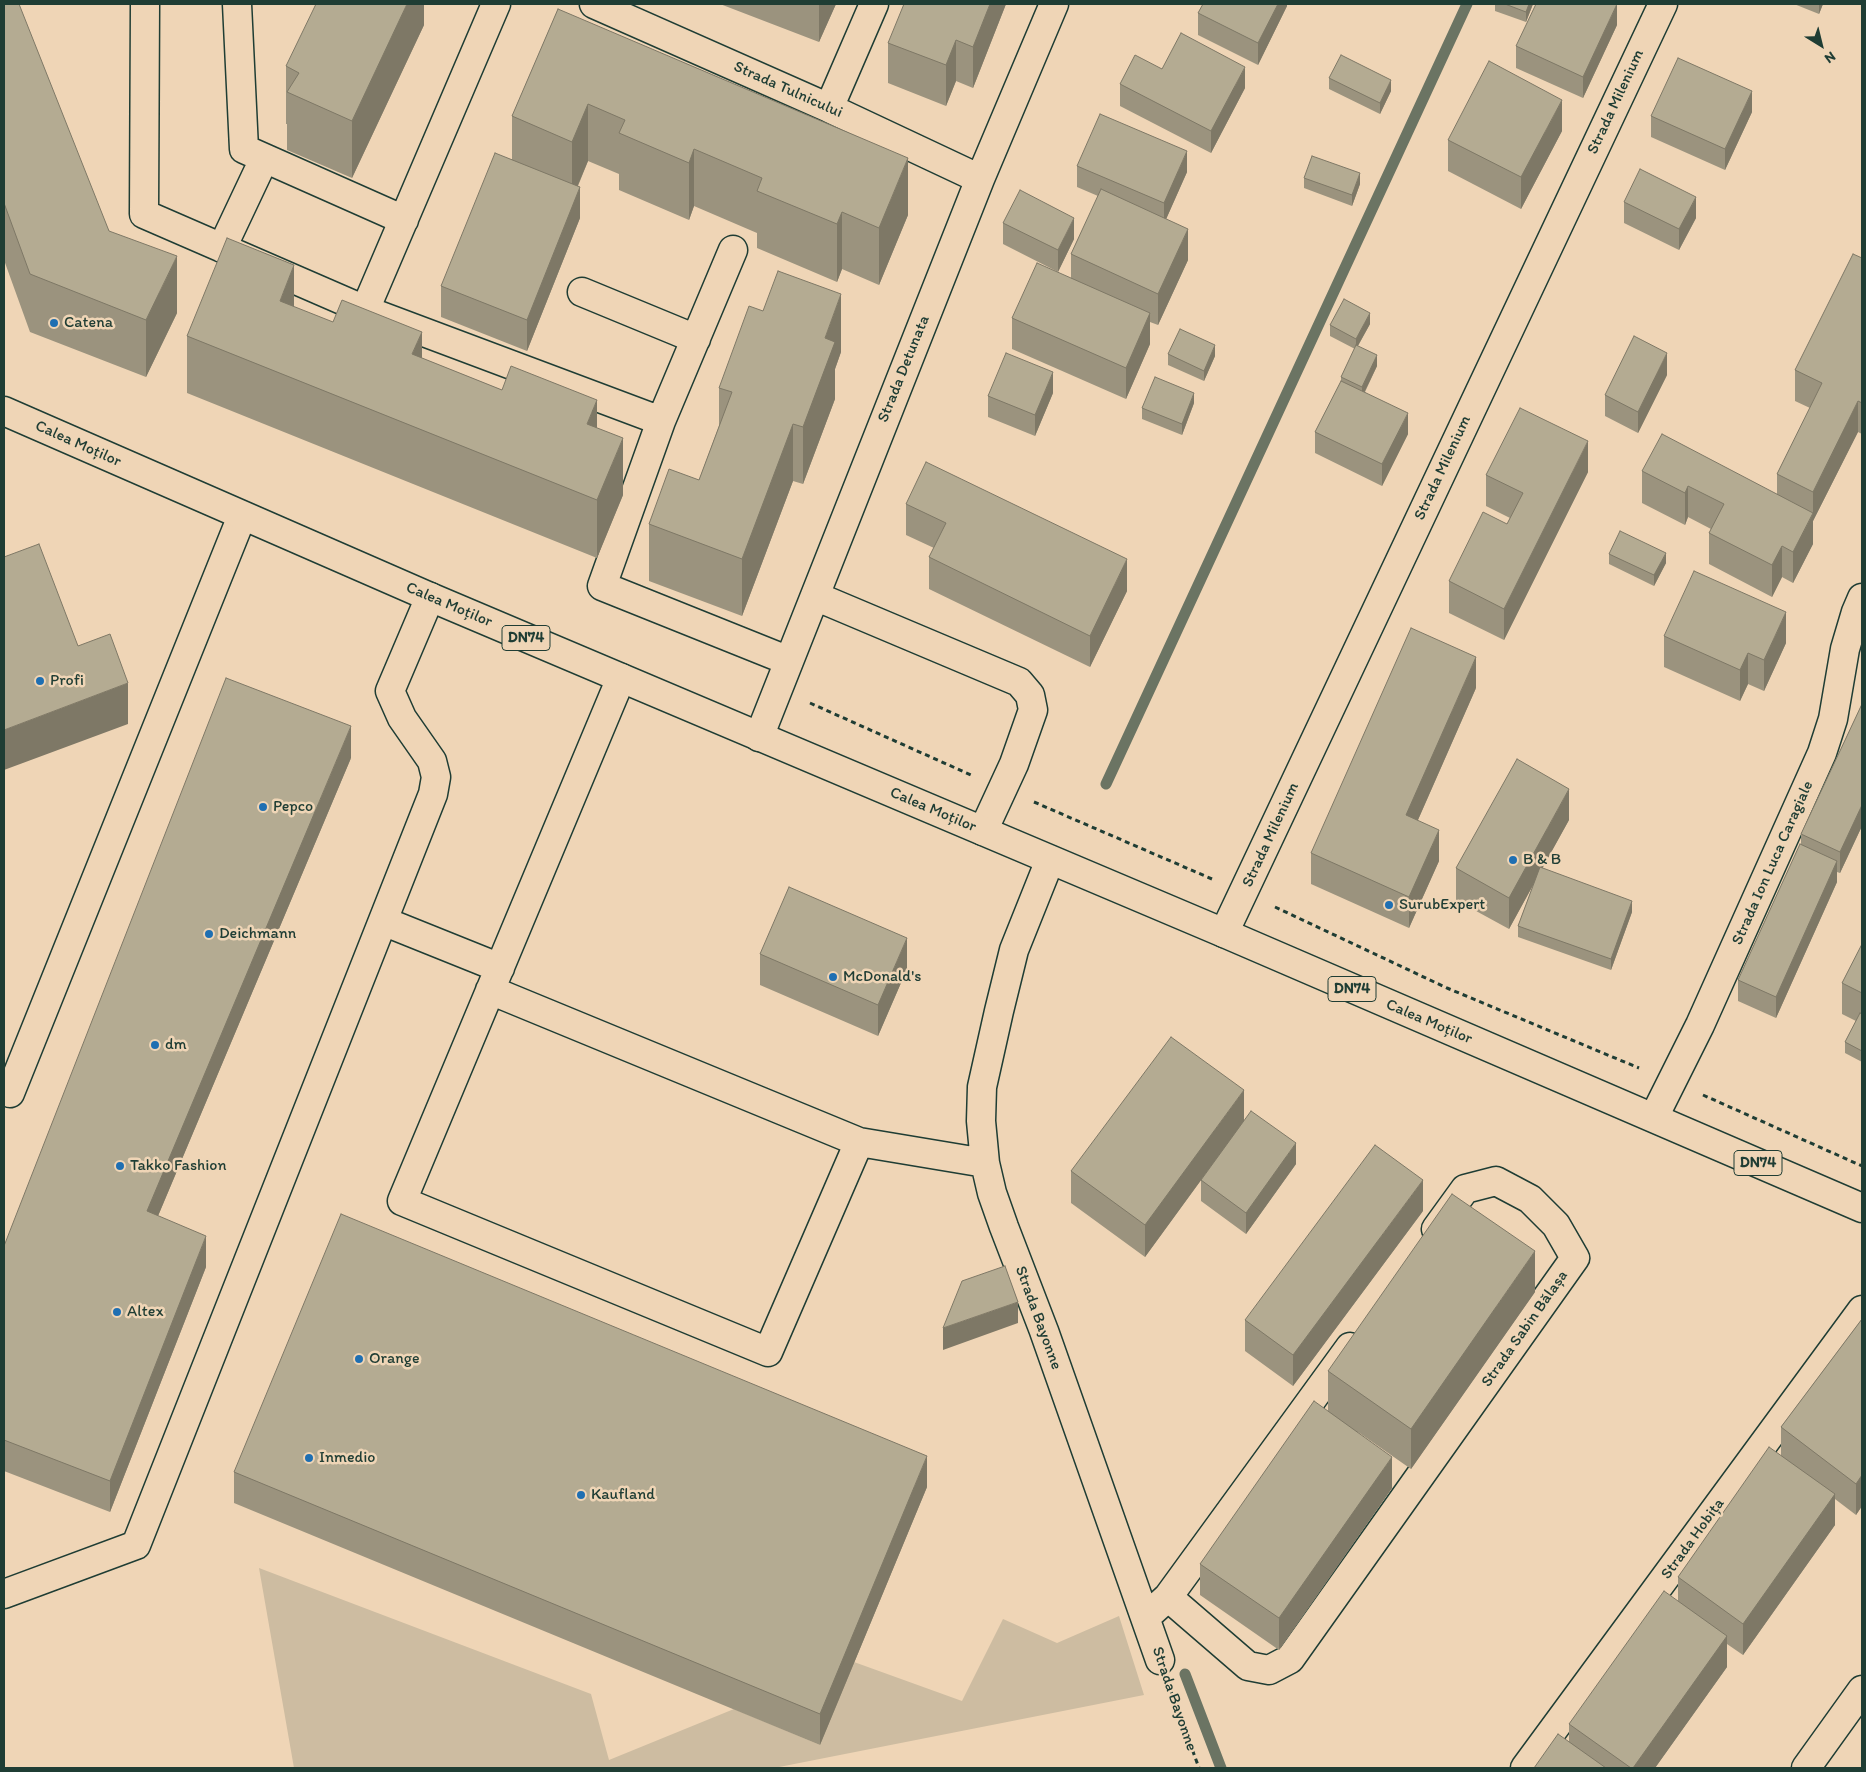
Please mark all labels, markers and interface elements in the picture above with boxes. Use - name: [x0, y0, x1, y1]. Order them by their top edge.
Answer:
- north arrow: [1796, 20, 1846, 70]
- street label: Strada Milenium: [1583, 47, 1649, 157]
- text: N: [1821, 48, 1839, 67]
- street label: Strada Tulnicului: [731, 57, 845, 123]
- place label: Catena: [64, 313, 113, 333]
- street label: Strada Detunata: [874, 313, 934, 425]
- marker: Catena: [48, 317, 60, 329]
- street label: Strada Milenium: [1410, 413, 1476, 523]
- street label: Calea Moților: [32, 416, 124, 472]
- street label: Calea Moților: [403, 578, 495, 632]
- road number: DN74: [502, 626, 550, 650]
- place label: Profi: [50, 671, 84, 691]
- marker: Profi: [34, 675, 46, 687]
- street label: Strada Ion Luca Caragiale: [1728, 778, 1818, 948]
- street label: Strada Milenium: [1238, 780, 1304, 890]
- street label: Calea Moților: [887, 783, 979, 837]
- place label: Pepco: [273, 797, 313, 817]
- marker: Pepco: [257, 801, 269, 813]
- place label: B & B: [1523, 850, 1561, 870]
- marker: B & B: [1507, 854, 1519, 866]
- place label: SurubExpert: [1399, 895, 1485, 915]
- marker: SurubExpert: [1383, 899, 1395, 911]
- place label: Deichmann: [219, 924, 296, 944]
- marker: Deichmann: [203, 928, 215, 940]
- place label: McDonald's: [843, 967, 921, 987]
- marker: McDonald's: [827, 971, 839, 983]
- road number: DN74: [1328, 976, 1376, 1002]
- street label: Calea Moților: [1383, 995, 1475, 1049]
- place label: dm: [165, 1035, 187, 1055]
- marker: dm: [149, 1039, 161, 1051]
- road number: DN74: [1734, 1150, 1782, 1176]
- place label: Takko Fashion: [130, 1156, 226, 1176]
- marker: Takko Fashion: [114, 1160, 126, 1172]
- street label: Strada Bayonne: [1010, 1263, 1066, 1373]
- street label: Strada Sabin Bălașa: [1478, 1267, 1572, 1391]
- place label: Altex: [127, 1302, 163, 1322]
- marker: Altex: [111, 1306, 123, 1318]
- place label: Orange: [369, 1349, 420, 1369]
- marker: Orange: [353, 1353, 365, 1365]
- place label: Inmedio: [319, 1448, 375, 1468]
- marker: Inmedio: [303, 1452, 315, 1464]
- place label: Kaufland: [591, 1485, 655, 1505]
- marker: Kaufland: [575, 1489, 587, 1501]
- street label: Strada Hobița: [1657, 1495, 1729, 1583]
- street label: Strada Bayonne: [1147, 1644, 1201, 1754]

